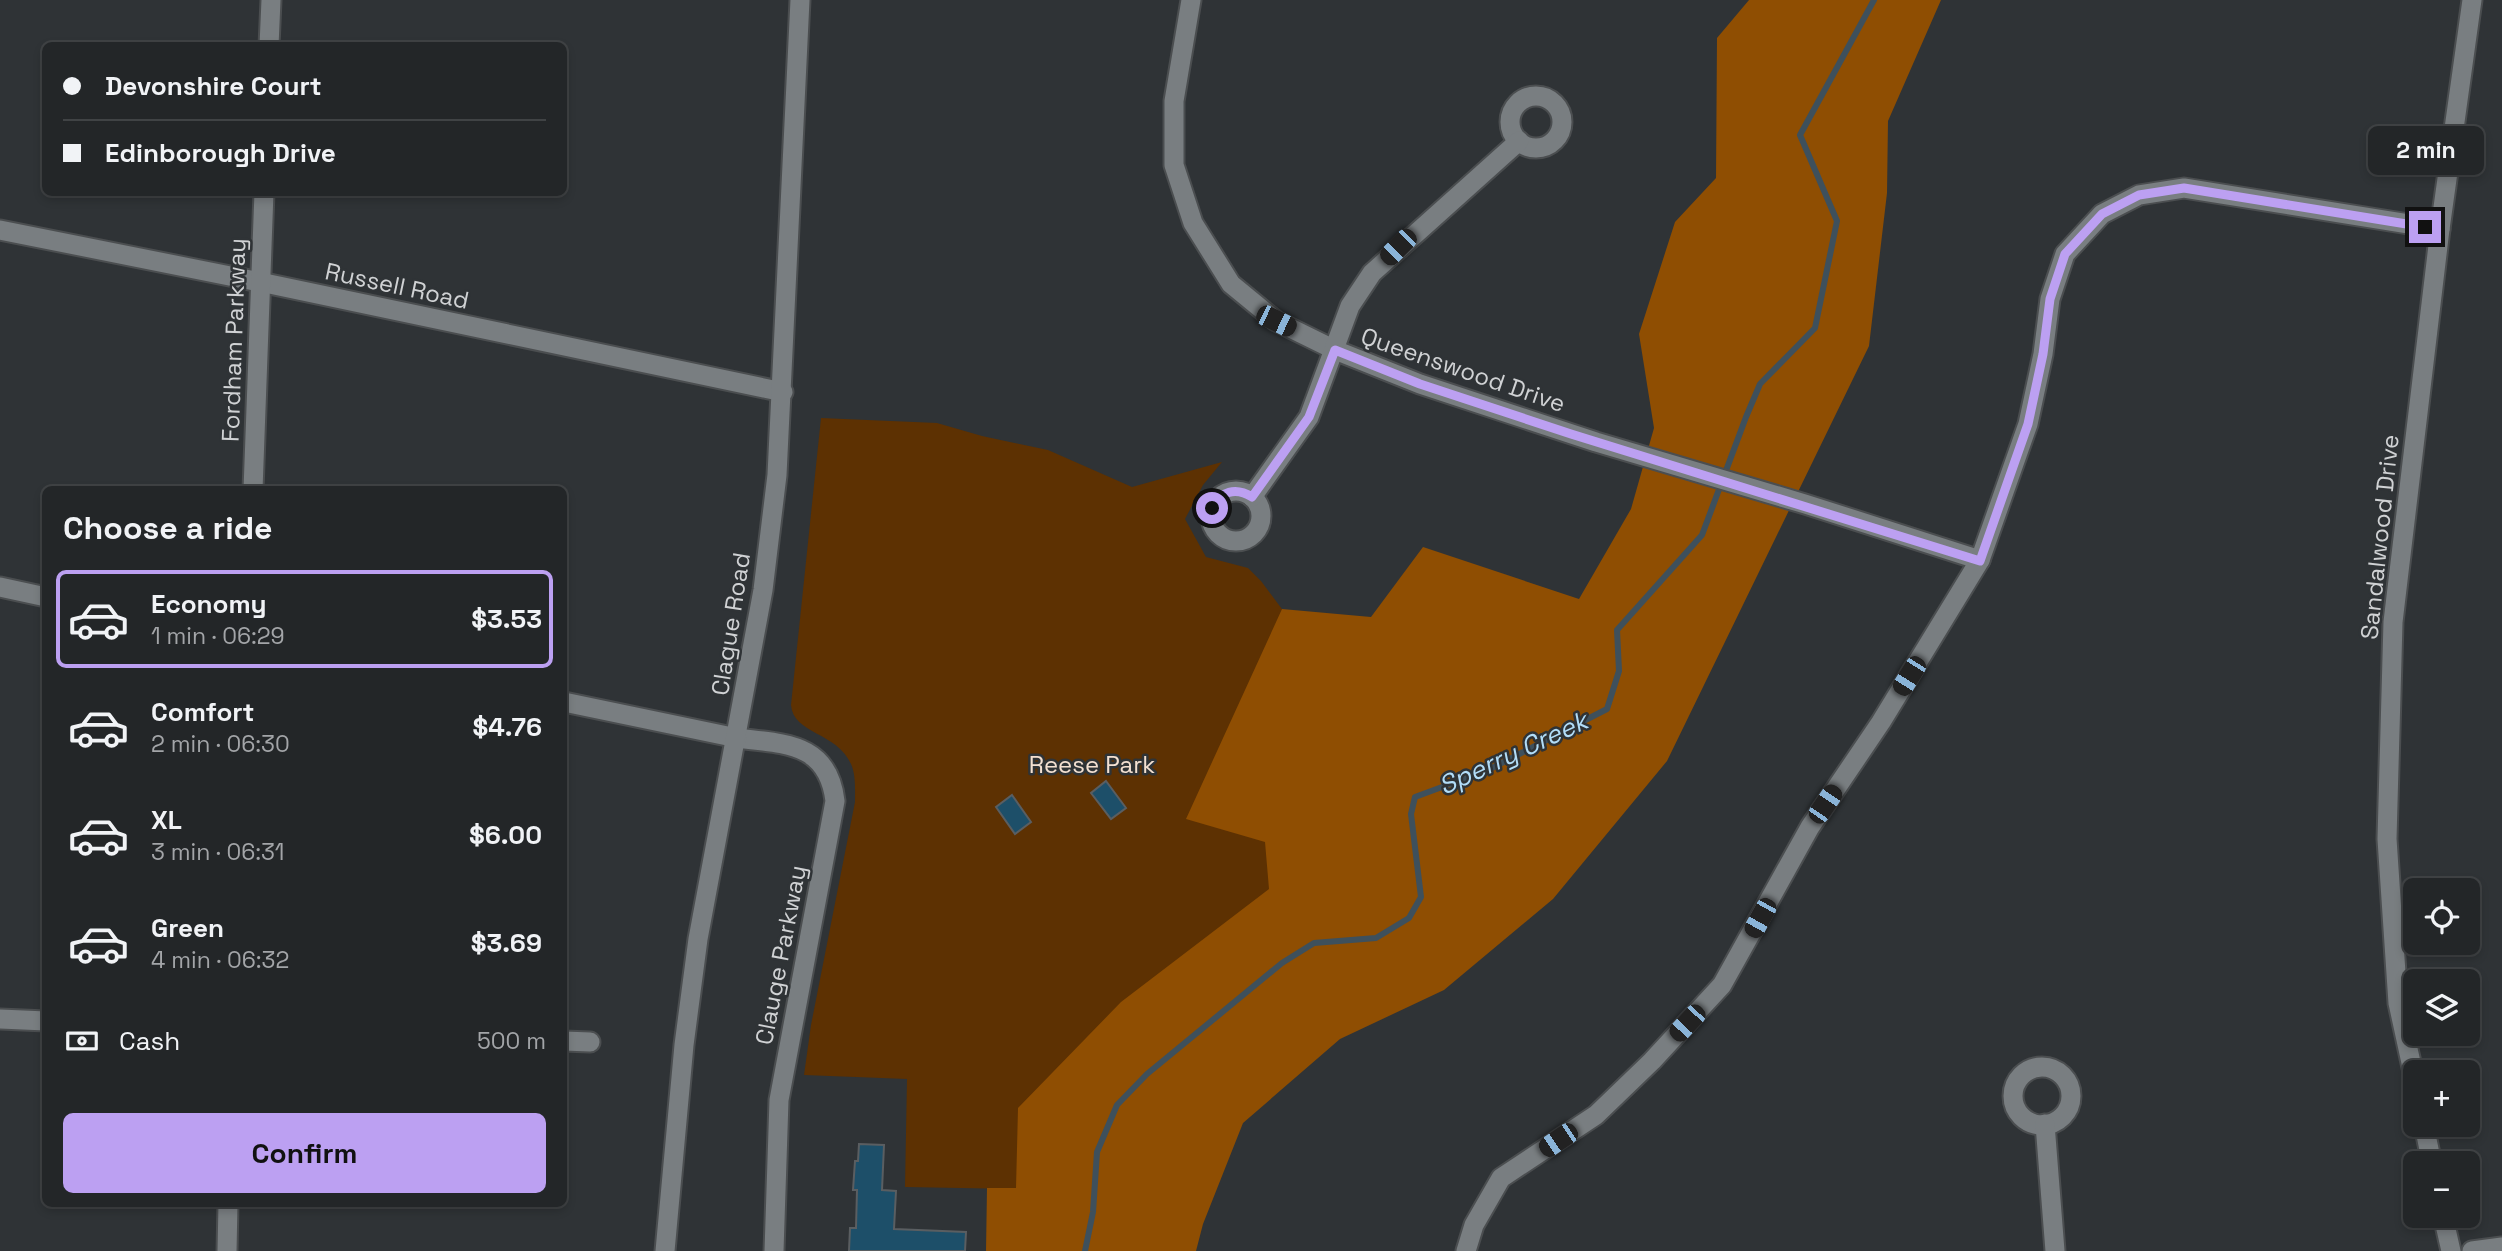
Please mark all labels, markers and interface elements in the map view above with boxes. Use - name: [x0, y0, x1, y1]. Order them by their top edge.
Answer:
- text: Devonshire Court: [105, 69, 322, 103]
- callout: 2 min: [2367, 126, 2483, 174]
- text: 2 min: [2396, 135, 2456, 165]
- text: Edinborough Drive: [105, 136, 336, 170]
- route end: [2409, 211, 2441, 243]
- car: [1376, 225, 1421, 269]
- street label: Fordham Parkway: [214, 237, 253, 443]
- street label: Russell Road: [322, 255, 472, 316]
- car: [1253, 302, 1300, 340]
- street label: Queenswood Drive: [1357, 320, 1569, 419]
- street label: Sandalwood Drive: [2353, 433, 2406, 641]
- route start: [1196, 492, 1228, 524]
- text: Choose a ride: [63, 508, 273, 548]
- street label: Clague Road: [704, 550, 757, 698]
- text: Economy: [151, 587, 267, 621]
- icon: car: [67, 588, 130, 651]
- text: $3.53: [471, 602, 542, 636]
- text: 1 min · 06:29: [151, 621, 285, 651]
- car: [1889, 653, 1930, 699]
- text: Comfort: [151, 695, 254, 729]
- icon: car: [67, 696, 130, 759]
- water label: Sperry Creek: [1433, 702, 1596, 802]
- text: $4.76: [472, 710, 542, 744]
- text: 2 min · 06:30: [151, 729, 290, 759]
- park label: Reese Park: [1029, 749, 1155, 780]
- car: [1805, 781, 1846, 827]
- text: XL: [151, 803, 182, 837]
- icon: car: [67, 804, 130, 867]
- text: $6.00: [469, 818, 542, 852]
- text: 3 min · 06:31: [151, 837, 284, 867]
- street label: Clauge Parkway: [748, 862, 813, 1047]
- map controls: [2403, 878, 2480, 1228]
- button: locate: [2403, 878, 2480, 955]
- car: [1741, 895, 1780, 941]
- text: Green: [151, 911, 224, 945]
- icon: car: [67, 912, 130, 975]
- text: $3.69: [471, 926, 542, 960]
- text: 4 min · 06:32: [151, 945, 289, 975]
- button: layers: [2403, 969, 2480, 1046]
- car: [1665, 1000, 1710, 1046]
- icon: cash: [63, 1022, 101, 1060]
- text: Cash: [119, 1024, 180, 1058]
- text: 500 m: [477, 1026, 546, 1056]
- button: +: [2403, 1060, 2480, 1137]
- button: Confirm: [63, 1113, 546, 1193]
- car: [1535, 1120, 1582, 1160]
- button: −: [2403, 1151, 2480, 1228]

